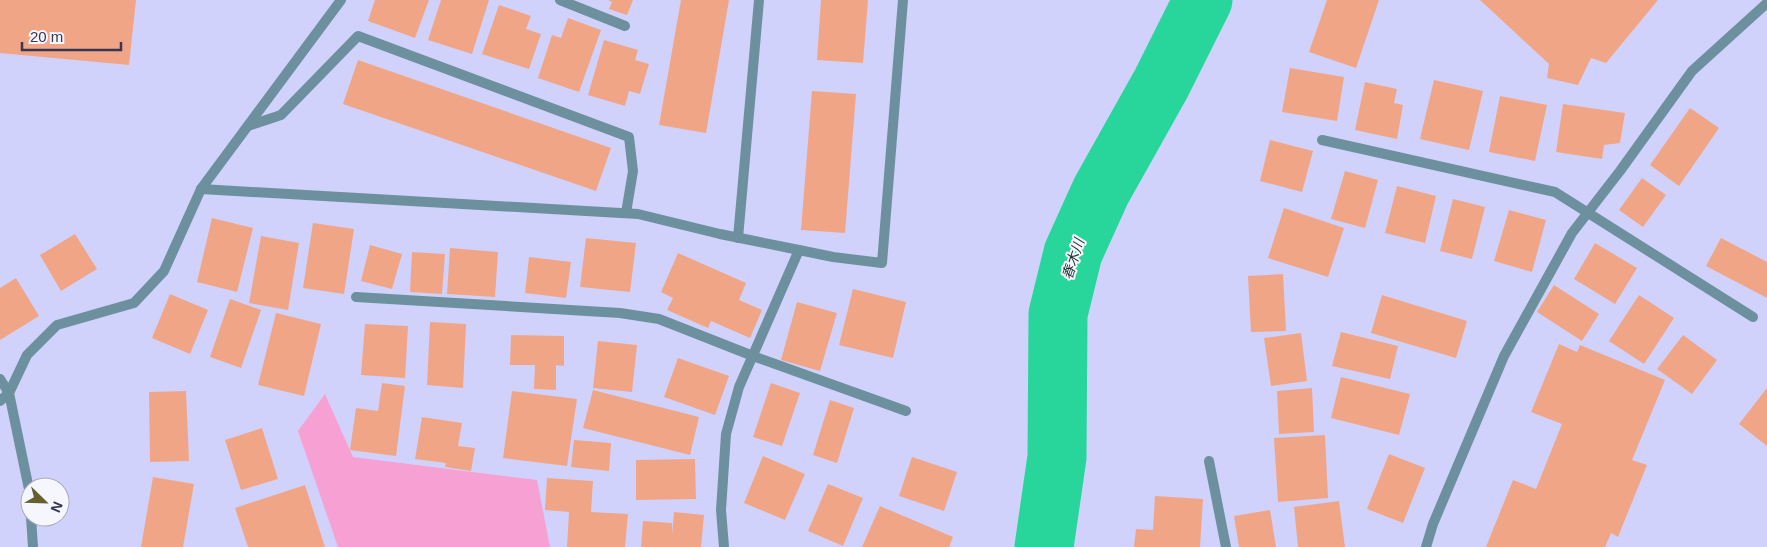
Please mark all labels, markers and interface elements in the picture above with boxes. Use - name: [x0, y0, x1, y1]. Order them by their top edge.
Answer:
- scale bar: [22, 20, 121, 52]
- text: 20 m: [30, 28, 63, 45]
- water label: 春木川: [1059, 235, 1088, 281]
- north arrow: [20, 477, 70, 527]
- text: N: [48, 499, 66, 515]

